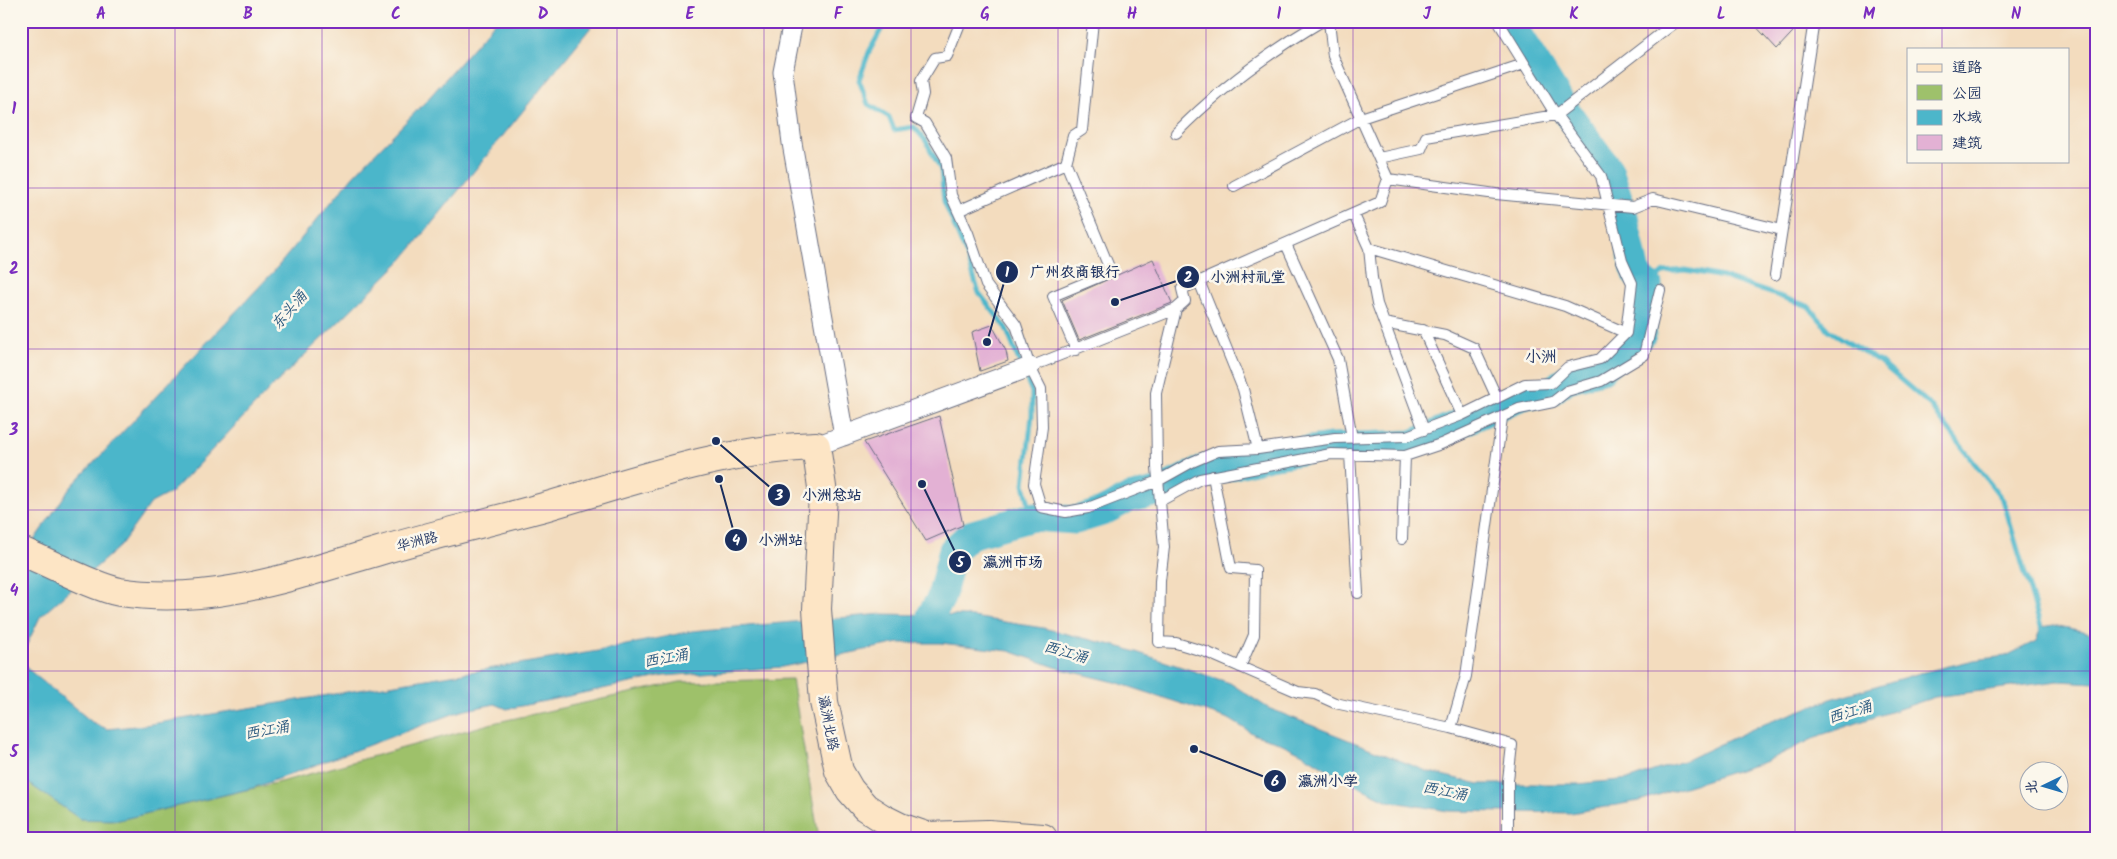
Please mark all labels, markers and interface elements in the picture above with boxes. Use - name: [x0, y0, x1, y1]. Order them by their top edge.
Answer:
- text: A: [96, 2, 106, 27]
- text: B: [243, 2, 253, 27]
- text: C: [391, 2, 401, 27]
- text: D: [538, 2, 549, 27]
- text: E: [686, 2, 696, 27]
- text: F: [834, 2, 844, 27]
- text: G: [980, 2, 990, 27]
- text: H: [1127, 2, 1137, 27]
- text: I: [1277, 2, 1282, 27]
- text: J: [1423, 2, 1432, 27]
- text: K: [1569, 2, 1579, 27]
- text: L: [1717, 2, 1725, 27]
- text: M: [1863, 2, 1876, 27]
- text: N: [2011, 2, 2021, 27]
- legend: [1907, 48, 2070, 162]
- text: 道路: [1952, 56, 1982, 80]
- text: 公园: [1952, 82, 1982, 106]
- text: 1: [12, 97, 17, 122]
- text: 水域: [1952, 106, 1982, 130]
- text: 建筑: [1952, 132, 1982, 156]
- text: 2: [9, 257, 19, 282]
- callout: 广州农商银行: [995, 257, 1130, 287]
- text: 1: [1005, 261, 1010, 285]
- text: 广州农商银行: [1030, 261, 1120, 285]
- callout: 小洲村礼堂: [1175, 262, 1295, 292]
- text: 2: [1184, 266, 1193, 290]
- text: 小洲村礼堂: [1210, 266, 1286, 290]
- water label: 东头涌: [266, 285, 314, 336]
- district label: 小洲: [1525, 345, 1557, 370]
- text: 3: [9, 418, 19, 443]
- callout: 小洲总站: [767, 480, 872, 510]
- text: 3: [774, 484, 783, 508]
- text: 小洲总站: [802, 484, 862, 508]
- callout: 小洲站: [723, 525, 813, 555]
- street label: 华洲路: [394, 526, 440, 558]
- text: 4: [732, 529, 740, 553]
- text: 小洲站: [758, 529, 804, 553]
- callout: 瀛洲市场: [948, 547, 1053, 577]
- text: 5: [955, 551, 965, 575]
- text: 瀛洲市场: [983, 551, 1043, 575]
- text: 4: [10, 579, 19, 604]
- water label: 西江涌: [1041, 635, 1092, 671]
- water label: 西江涌: [642, 643, 691, 675]
- street label: 瀛洲北路: [812, 694, 844, 753]
- water label: 西江涌: [1825, 695, 1876, 731]
- water label: 西江涌: [243, 715, 292, 747]
- text: 5: [9, 740, 20, 765]
- north arrow: [2020, 762, 2070, 812]
- callout: 瀛洲小学: [1263, 766, 1368, 796]
- text: 6: [1271, 770, 1279, 794]
- text: 瀛洲小学: [1298, 770, 1358, 794]
- water label: 西江涌: [1420, 776, 1470, 808]
- text: 北: [2020, 779, 2044, 795]

